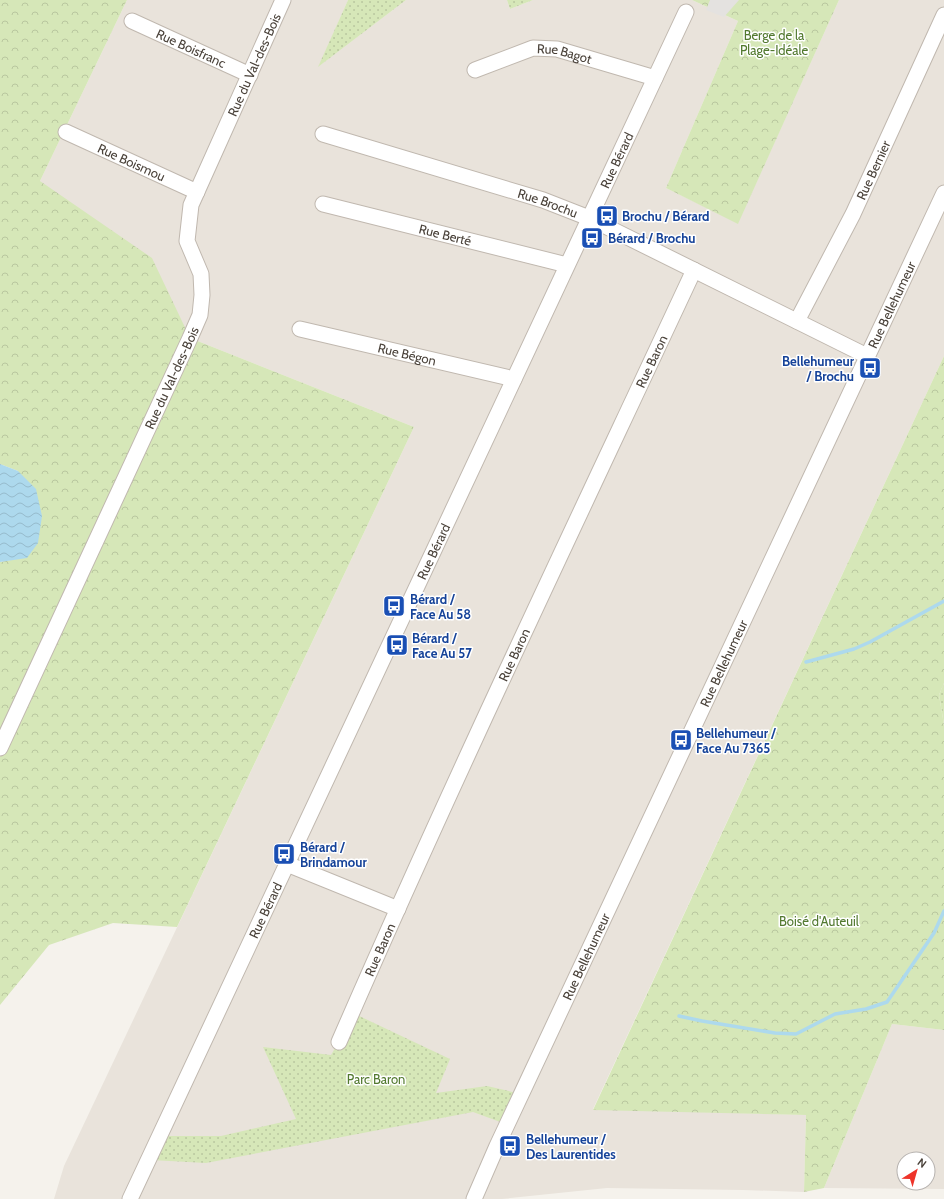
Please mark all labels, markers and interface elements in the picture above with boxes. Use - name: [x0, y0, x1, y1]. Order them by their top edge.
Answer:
- street label: Rue du Val-des-Bois: [224, 10, 284, 119]
- street label: Rue Boisfranc: [154, 25, 229, 71]
- park label: Berge de la Plage-Idéale: [740, 27, 808, 58]
- street label: Rue Bagot: [537, 40, 594, 67]
- street label: Rue Bérard: [597, 130, 636, 191]
- street label: Rue Bernier: [853, 137, 894, 202]
- street label: Rue Boismou: [95, 140, 168, 184]
- street label: Rue Brochu: [516, 185, 580, 221]
- bus stop icon: Brochu / Bérard: [594, 203, 620, 229]
- place label: Brochu / Bérard: [622, 208, 709, 224]
- street label: Rue Berté: [417, 220, 474, 249]
- bus stop icon: Bérard / Brochu: [579, 225, 605, 251]
- place label: Bérard / Brochu: [608, 230, 695, 246]
- street label: Rue Bellehumeur: [864, 258, 919, 351]
- street label: Rue du Val-des-Bois: [141, 324, 202, 432]
- street label: Rue Baron: [632, 332, 671, 390]
- street label: Rue Bégon: [376, 339, 438, 369]
- place label: Bellehumeur / Brochu: [782, 353, 855, 384]
- bus stop icon: Bellehumeur / Brochu: [857, 355, 883, 381]
- street label: Rue Bérard: [413, 521, 453, 582]
- place label: Bérard / Face Au 58: [410, 591, 471, 622]
- bus stop icon: Bérard / Face Au 58: [381, 593, 407, 619]
- street label: Rue Bellehumeur: [696, 616, 751, 709]
- street label: Rue Baron: [495, 626, 533, 684]
- place label: Bérard / Face Au 57: [412, 630, 472, 661]
- bus stop icon: Bérard / Face Au 57: [384, 632, 410, 658]
- place label: Bellehumeur / Face Au 7365: [696, 725, 776, 756]
- bus stop icon: Bellehumeur / Face Au 7365: [668, 727, 694, 753]
- place label: Bérard / Brindamour: [300, 839, 367, 870]
- bus stop icon: Bérard / Brindamour: [271, 841, 297, 867]
- street label: Rue Bérard: [245, 880, 285, 941]
- street label: Rue Bellehumeur: [559, 910, 613, 1003]
- park label: Boisé d'Auteuil: [779, 913, 859, 929]
- street label: Rue Baron: [361, 920, 398, 979]
- park label: Parc Baron: [347, 1071, 405, 1087]
- place label: Bellehumeur / Des Laurentides: [526, 1131, 616, 1162]
- bus stop icon: Bellehumeur / Des Laurentides: [497, 1133, 523, 1159]
- north arrow: [896, 1151, 936, 1191]
- text: N: [915, 1155, 929, 1171]

